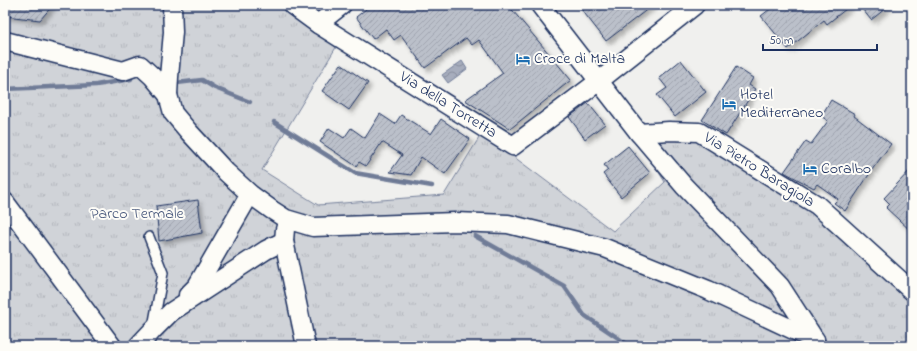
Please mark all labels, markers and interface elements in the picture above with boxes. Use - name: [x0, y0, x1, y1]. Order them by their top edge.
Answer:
- scale bar: [763, 26, 877, 52]
- text: 50 m: [769, 32, 793, 50]
- place label: Croce di Malta: [534, 47, 625, 71]
- hotel icon: Croce di Malta: [515, 51, 531, 67]
- street label: Via della Torretta: [394, 65, 502, 145]
- place label: Hotel Mediterraneo: [740, 83, 823, 125]
- hotel icon: Hotel Mediterraneo: [721, 96, 737, 112]
- street label: Via Pietro Baragiola: [698, 126, 819, 214]
- place label: Coralbo: [821, 157, 871, 181]
- hotel icon: Coralbo: [802, 161, 818, 177]
- park label: Parco Termale: [90, 202, 185, 226]

